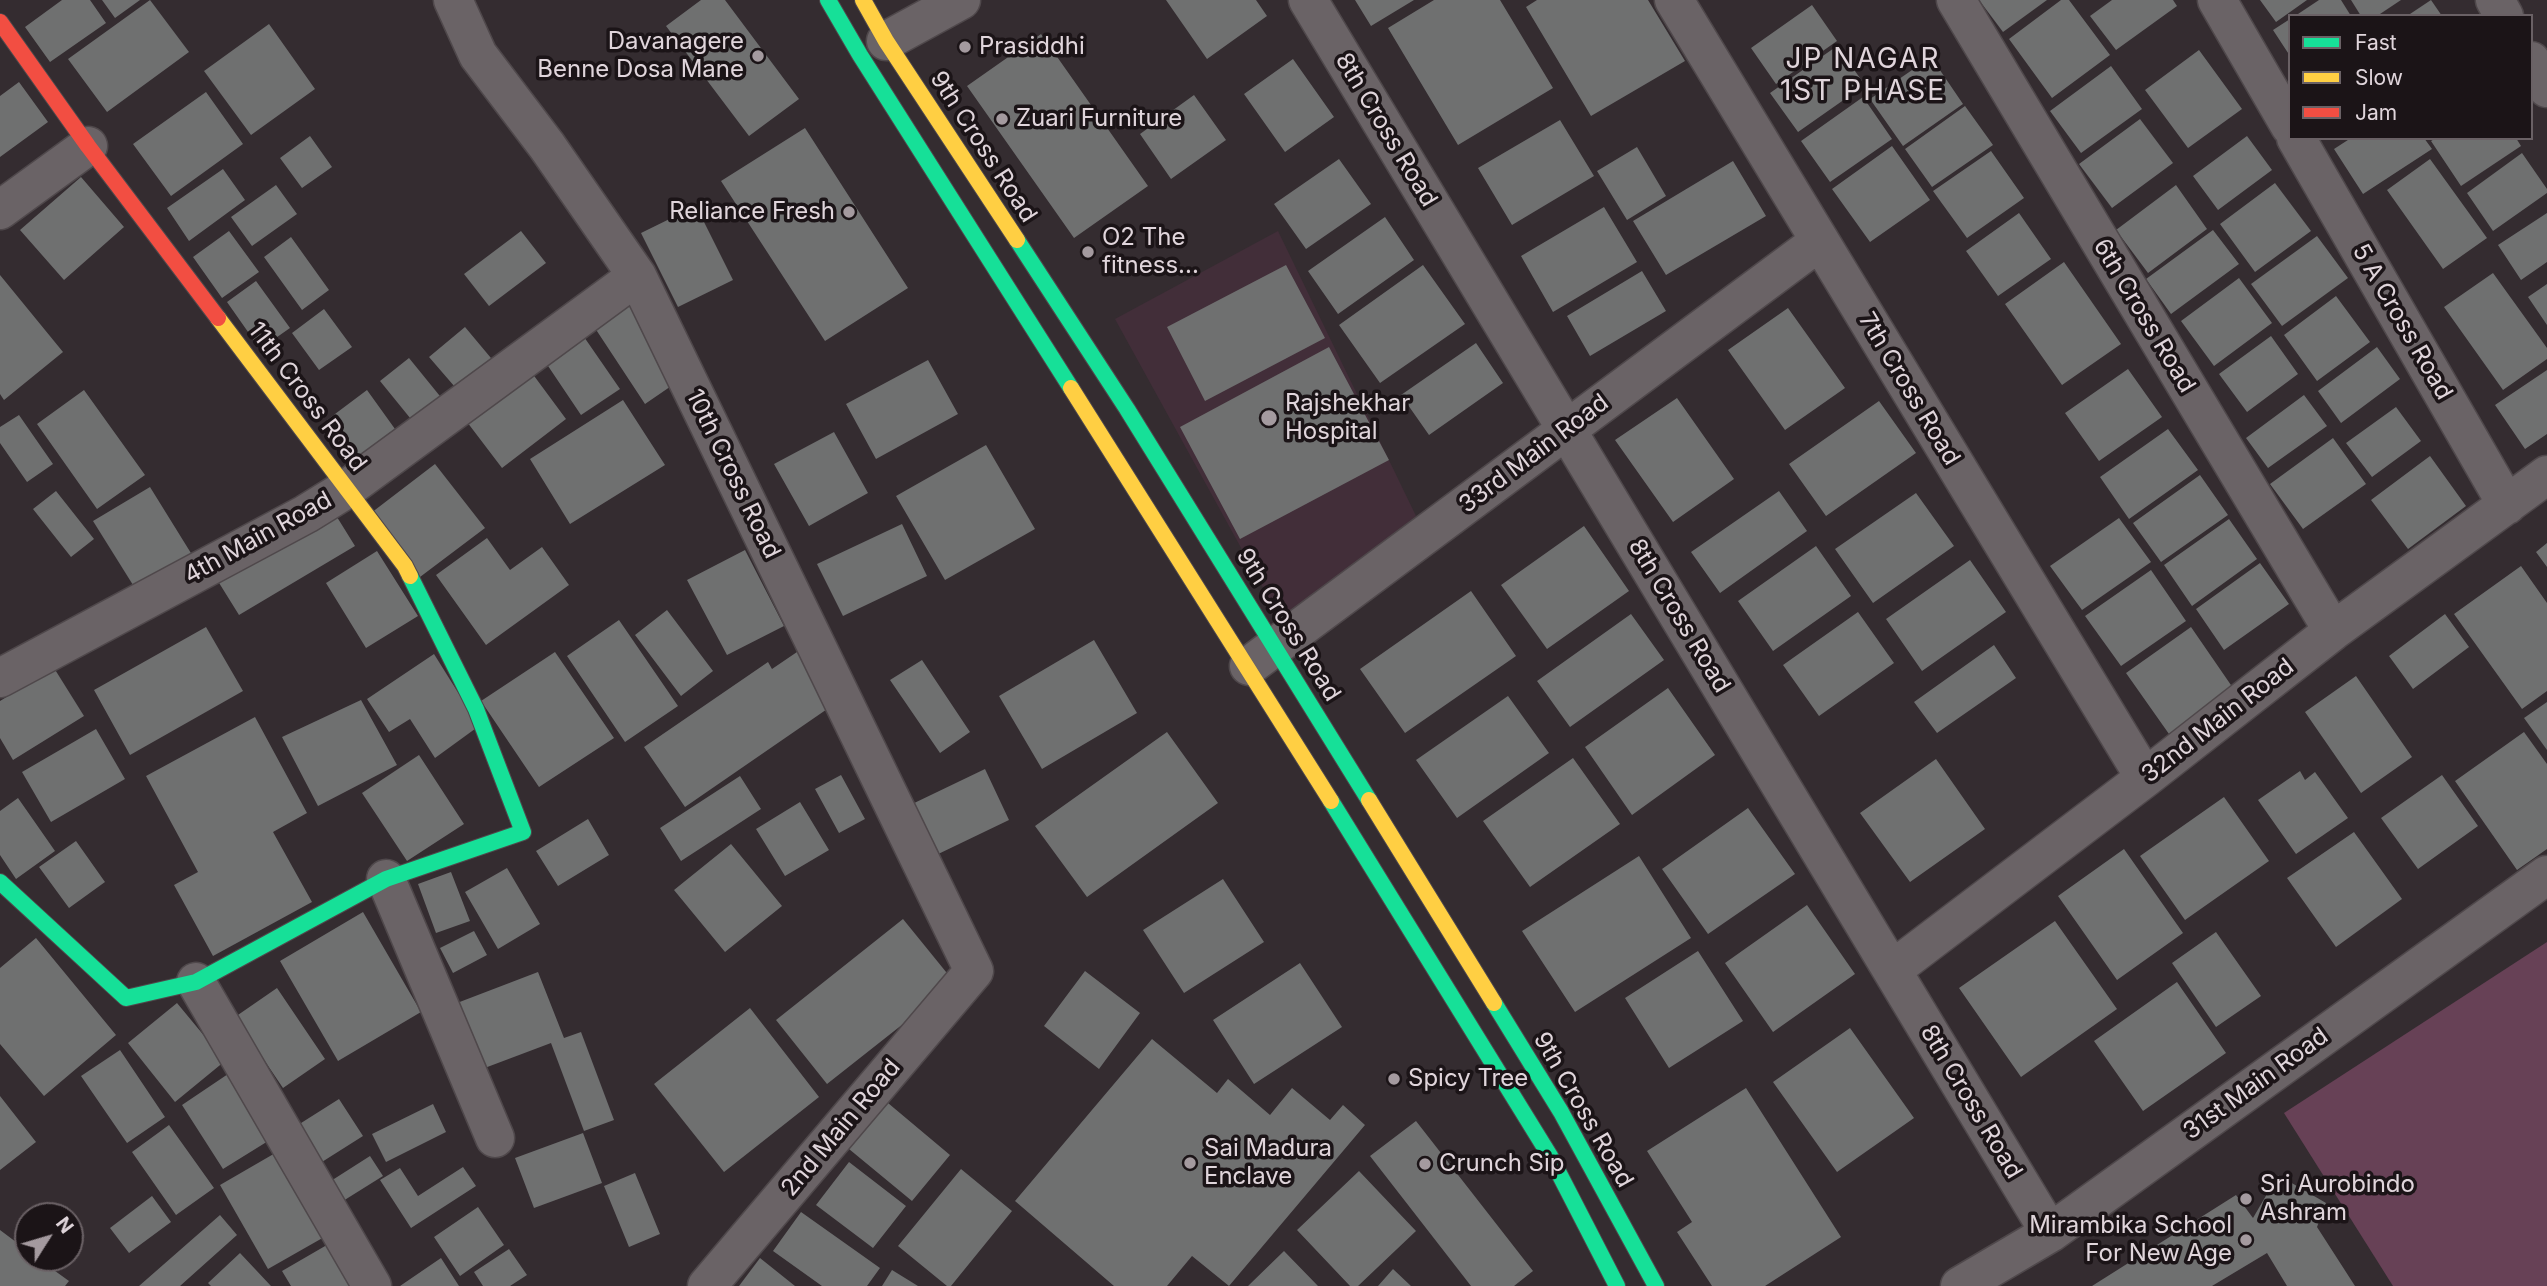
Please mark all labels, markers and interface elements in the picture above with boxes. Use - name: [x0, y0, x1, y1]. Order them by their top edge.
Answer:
- legend: [2288, 14, 2533, 140]
- place label: Davanagere Benne Dosa Mane: [537, 28, 744, 84]
- text: Fast: [2355, 30, 2397, 55]
- place label: Prasiddhi: [979, 33, 1085, 61]
- marker: Prasiddhi: [957, 39, 973, 55]
- district label: JP NAGAR 1ST PHASE: [1781, 43, 1945, 109]
- marker: Davanagere Benne Dosa Mane: [750, 48, 766, 64]
- street label: 8th Cross Road: [1329, 48, 1443, 212]
- text: Slow: [2355, 65, 2403, 90]
- street label: 9th Cross Road: [923, 66, 1043, 228]
- text: Jam: [2355, 100, 2397, 125]
- place label: Zuari Furniture: [1016, 105, 1182, 133]
- marker: Zuari Furniture: [994, 111, 1010, 127]
- place label: Reliance Fresh: [669, 198, 835, 226]
- marker: Reliance Fresh: [841, 204, 857, 220]
- place label: O2 The fitness...: [1102, 224, 1199, 280]
- street label: 6th Cross Road: [2087, 234, 2201, 398]
- street label: 5 A Cross Road: [2346, 239, 2458, 405]
- marker: O2 The fitness...: [1080, 244, 1096, 260]
- street label: 7th Cross Road: [1852, 307, 1966, 471]
- street label: 11th Cross Road: [242, 317, 372, 477]
- street label: 10th Cross Road: [680, 385, 786, 563]
- street label: 33rd Main Road: [1454, 388, 1614, 520]
- place label: Rajshekhar Hospital: [1285, 390, 1410, 446]
- marker: Rajshekhar Hospital: [1259, 408, 1279, 428]
- street label: 4th Main Road: [179, 486, 337, 590]
- street label: 8th Cross Road: [1622, 534, 1736, 698]
- street label: 9th Cross Road: [1230, 543, 1346, 707]
- street label: 32nd Main Road: [2136, 653, 2300, 789]
- street label: 8th Cross Road: [1914, 1020, 2028, 1184]
- street label: 31st Main Road: [2178, 1022, 2334, 1146]
- street label: 9th Cross Road: [1527, 1027, 1639, 1193]
- street label: 2nd Main Road: [775, 1054, 907, 1202]
- place label: Spicy Tree: [1408, 1065, 1528, 1093]
- marker: Spicy Tree: [1386, 1071, 1402, 1087]
- place label: Sai Madura Enclave: [1204, 1135, 1332, 1191]
- place label: Crunch Sip: [1439, 1150, 1564, 1178]
- marker: Sai Madura Enclave: [1182, 1155, 1198, 1171]
- marker: Crunch Sip: [1417, 1156, 1433, 1172]
- place label: Sri Aurobindo Ashram: [2260, 1171, 2415, 1227]
- marker: Sri Aurobindo Ashram: [2238, 1191, 2254, 1207]
- north arrow: [14, 1202, 84, 1272]
- place label: Mirambika School For New Age: [2029, 1212, 2232, 1268]
- text: N: [51, 1213, 78, 1238]
- marker: Mirambika School For New Age: [2238, 1232, 2254, 1248]

